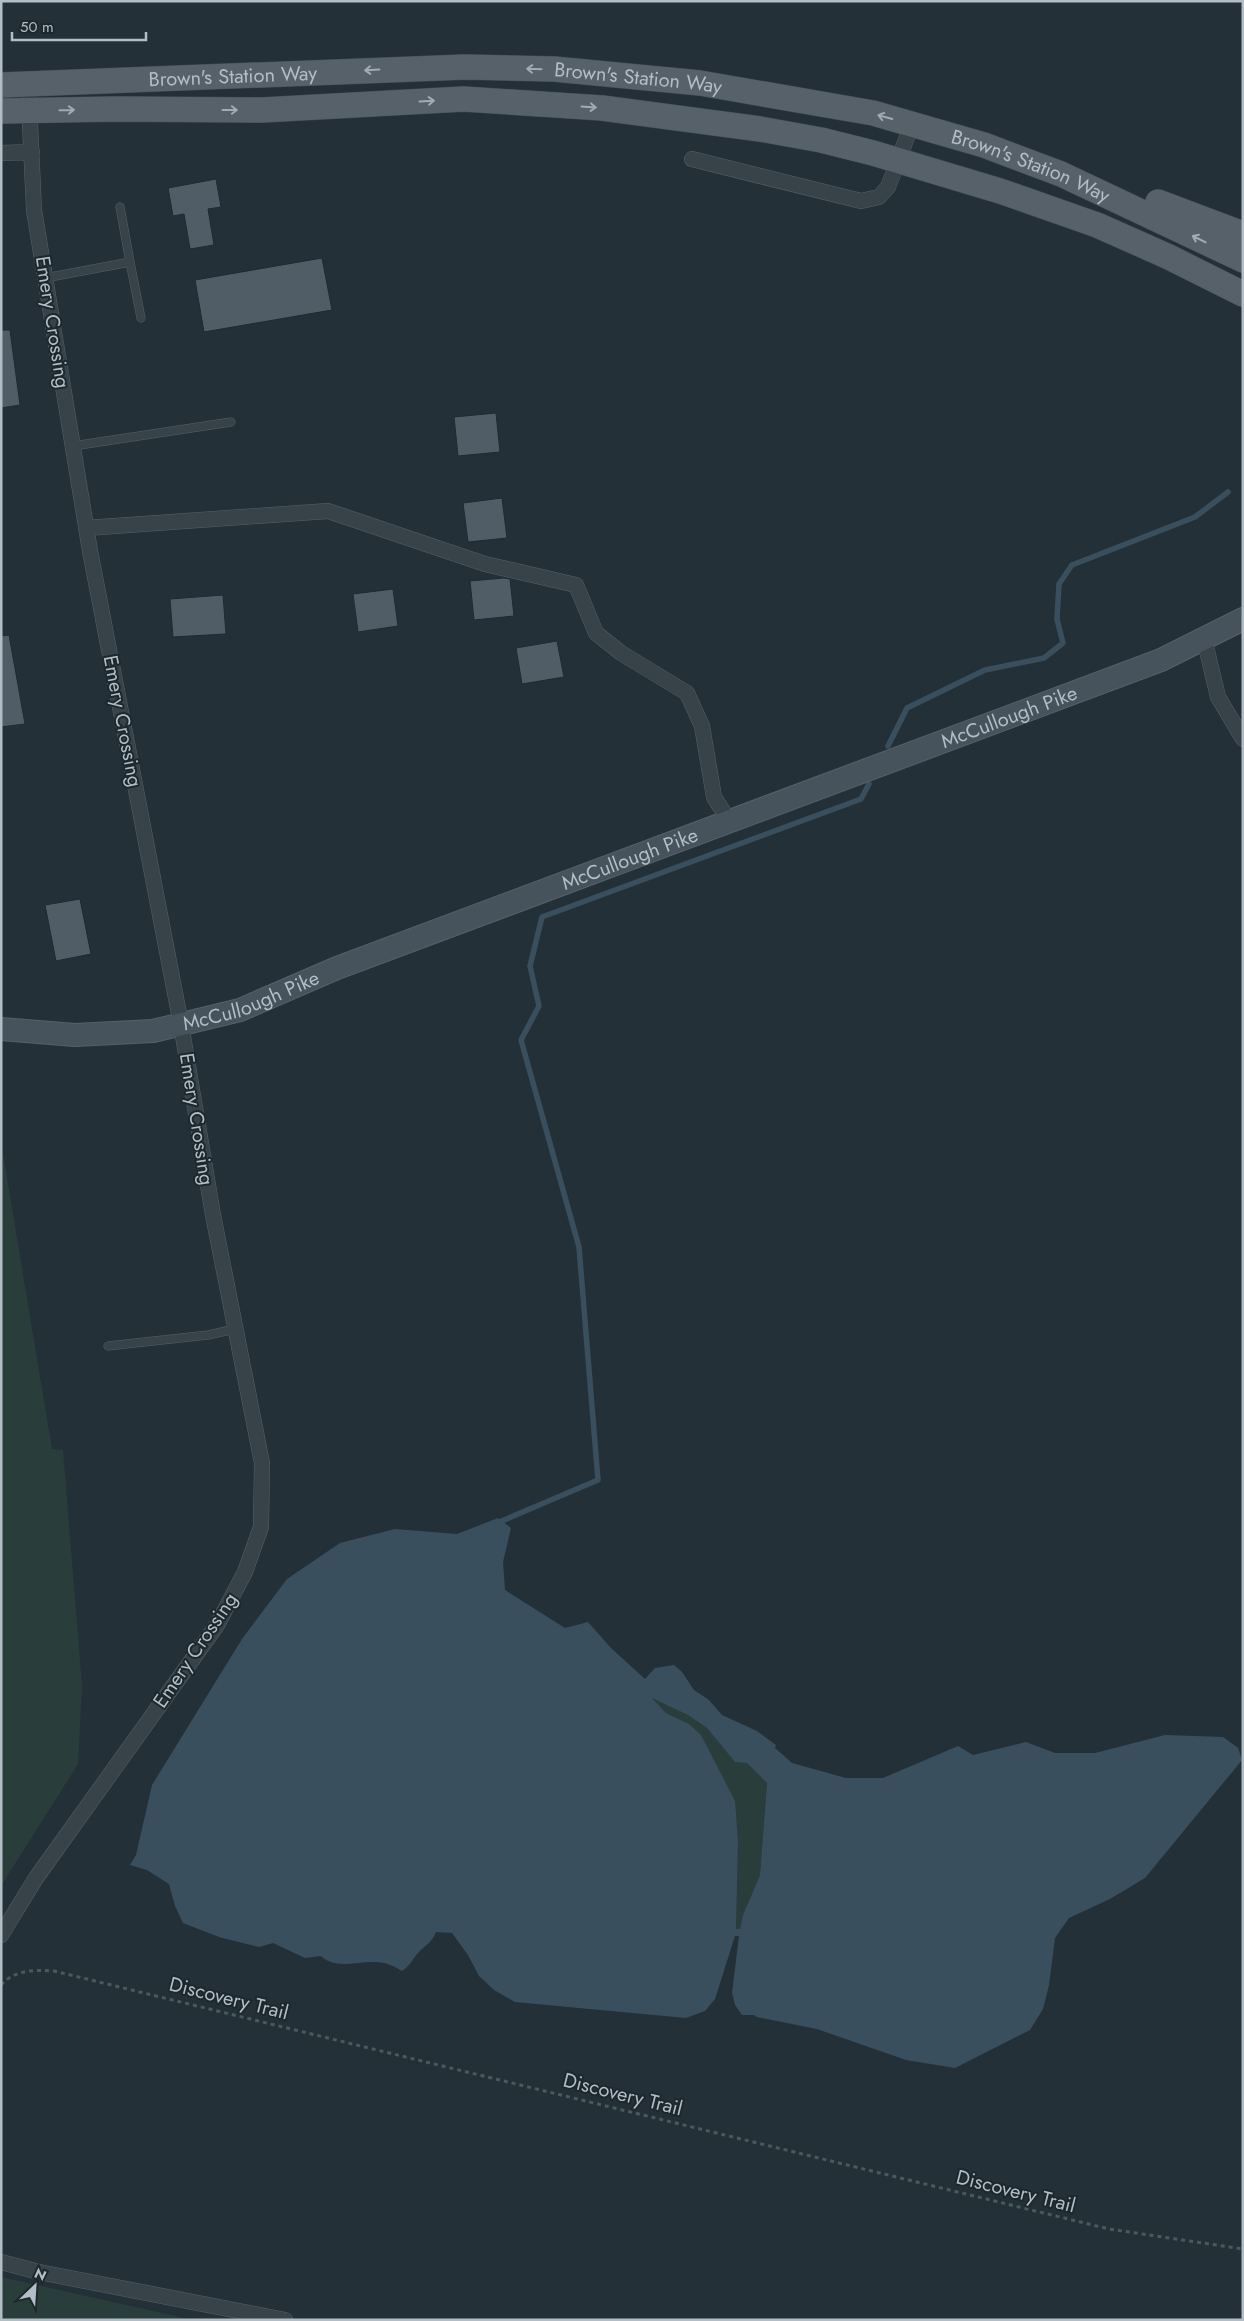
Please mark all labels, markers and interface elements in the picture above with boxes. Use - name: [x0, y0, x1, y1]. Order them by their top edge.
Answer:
- scale bar: [12, 10, 146, 42]
- text: 50 m: [20, 16, 54, 38]
- street label: Brown's Station Way: [553, 55, 725, 102]
- street label: Brown's Station Way: [148, 59, 318, 94]
- one-way arrow: [526, 64, 542, 73]
- one-way arrow: [364, 66, 380, 75]
- one-way arrow: [419, 97, 435, 106]
- one-way arrow: [581, 102, 597, 112]
- one-way arrow: [59, 105, 75, 114]
- one-way arrow: [222, 105, 238, 114]
- one-way arrow: [878, 111, 894, 121]
- street label: Brown's Station Way: [948, 122, 1115, 210]
- one-way arrow: [1192, 234, 1207, 243]
- street label: Emery Crossing: [28, 254, 77, 390]
- street label: Emery Crossing: [96, 653, 149, 789]
- street label: McCullough Pike: [937, 679, 1082, 756]
- street label: McCullough Pike: [558, 820, 702, 898]
- street label: McCullough Pike: [180, 963, 324, 1038]
- street label: Emery Crossing: [172, 1051, 221, 1187]
- street label: Emery Crossing: [146, 1587, 245, 1714]
- street label: Discovery Trail: [166, 1970, 292, 2027]
- street label: Discovery Trail: [560, 2066, 686, 2123]
- street label: Discovery Trail: [953, 2163, 1079, 2220]
- north arrow: [10, 2261, 60, 2311]
- text: N: [31, 2263, 50, 2286]

